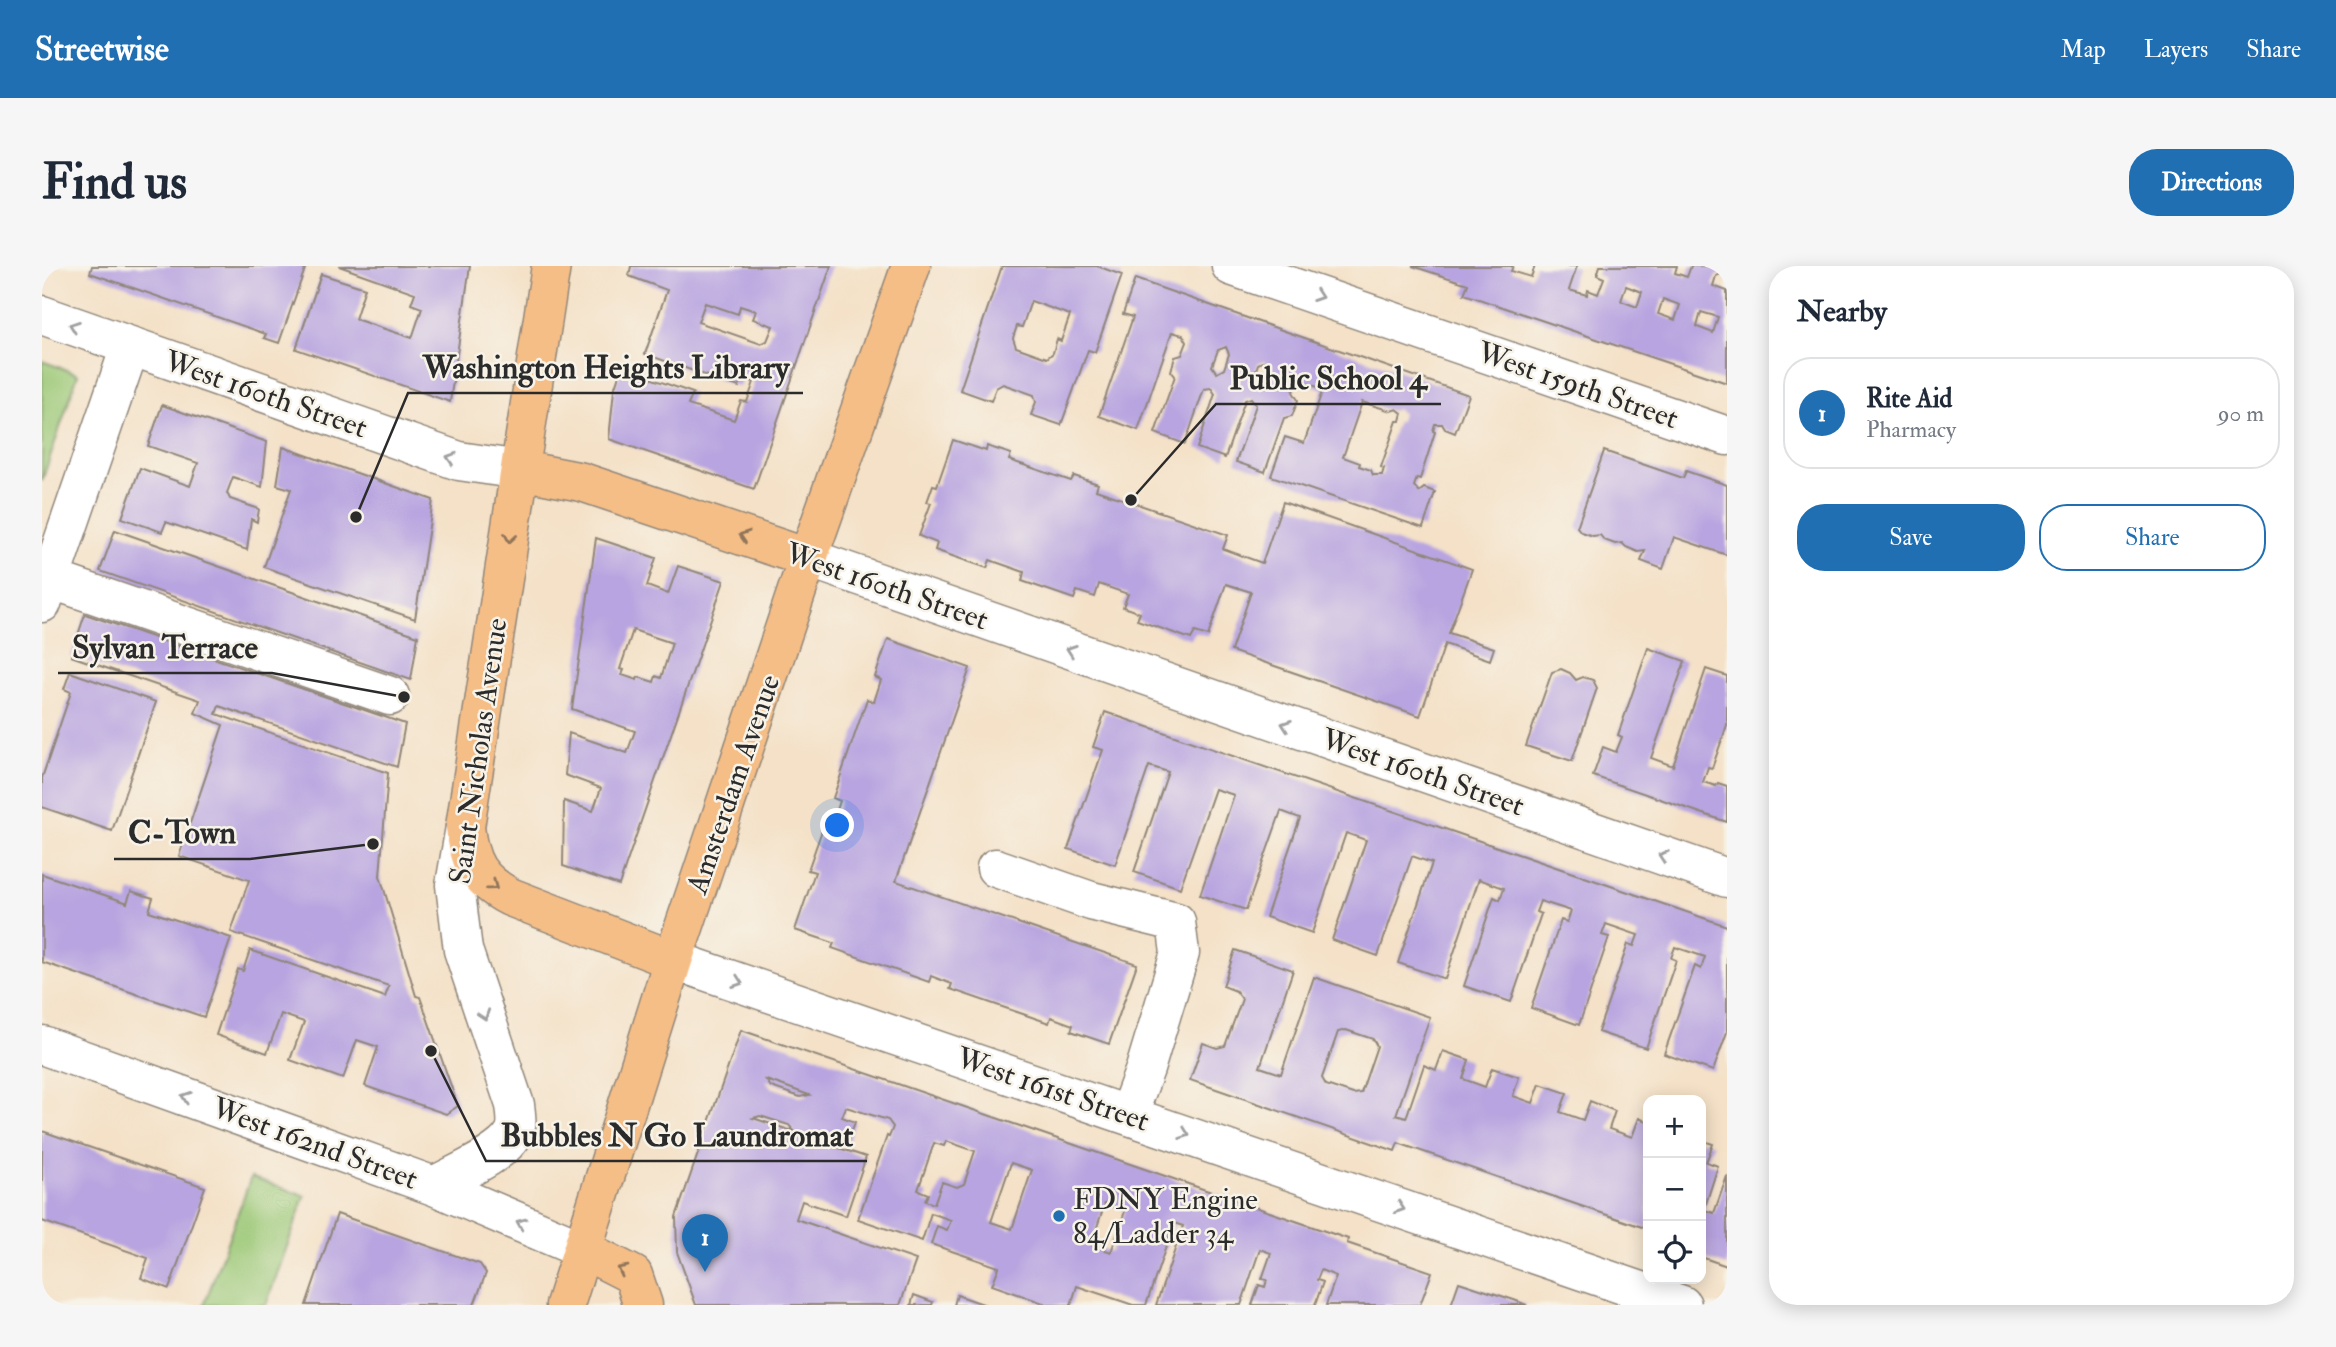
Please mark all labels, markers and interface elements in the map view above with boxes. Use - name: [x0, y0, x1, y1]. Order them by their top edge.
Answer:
- text: Streetwise: [35, 29, 169, 70]
- text: Map: [2061, 34, 2106, 65]
- text: Layers: [2144, 34, 2208, 65]
- text: Share: [2246, 34, 2301, 65]
- button: Directions: [2129, 149, 2294, 216]
- text: Find us: [42, 152, 187, 213]
- one-way arrow: [1312, 288, 1324, 302]
- text: Nearby: [1797, 293, 1887, 330]
- one-way arrow: [68, 321, 80, 335]
- street label: West 159th Street: [1472, 333, 1683, 437]
- callout: Washington Heights Library: [408, 340, 803, 393]
- street label: West 160th Street: [159, 342, 372, 447]
- text: Washington Heights Library: [422, 348, 790, 388]
- callout: Public School 4: [1216, 351, 1441, 404]
- text: Public School 4: [1229, 359, 1428, 399]
- text: Rite Aid: [1866, 383, 1952, 415]
- text: 1: [1818, 399, 1826, 428]
- text: 90 m: [2218, 399, 2264, 428]
- text: Pharmacy: [1866, 415, 1956, 444]
- one-way arrow: [445, 452, 457, 466]
- button: Save: [1797, 504, 2025, 571]
- button: Share: [2039, 504, 2266, 571]
- one-way arrow: [738, 530, 750, 544]
- one-way arrow: [503, 532, 518, 544]
- street label: West 160th Street: [780, 534, 993, 639]
- street label: Saint Nicholas Avenue: [441, 616, 515, 887]
- callout: Sylvan Terrace: [58, 620, 272, 673]
- text: Sylvan Terrace: [72, 628, 259, 668]
- one-way arrow: [1065, 644, 1078, 658]
- street label: Amsterdam Avenue: [678, 670, 788, 900]
- one-way arrow: [1280, 719, 1292, 733]
- street label: West 160th Street: [1316, 720, 1529, 825]
- callout: C-Town: [114, 806, 250, 859]
- your location: [820, 808, 854, 842]
- text: C-Town: [128, 813, 237, 853]
- one-way arrow: [1657, 850, 1669, 864]
- one-way arrow: [485, 878, 498, 890]
- one-way arrow: [731, 974, 744, 988]
- one-way arrow: [476, 1008, 491, 1020]
- street label: West 161st Street: [951, 1039, 1154, 1140]
- street label: West 162nd Street: [206, 1089, 423, 1198]
- one-way arrow: [180, 1091, 192, 1105]
- map controls: [1643, 1095, 1706, 1284]
- button: +: [1643, 1095, 1706, 1158]
- callout: Bubbles N Go Laundromat: [486, 1108, 867, 1161]
- text: Bubbles N Go Laundromat: [501, 1116, 854, 1156]
- one-way arrow: [1179, 1126, 1191, 1140]
- button: −: [1643, 1158, 1706, 1221]
- place label: FDNY Engine 84/Ladder 34: [1073, 1181, 1258, 1252]
- one-way arrow: [1394, 1200, 1406, 1214]
- marker: FDNY Engine 84/Ladder 34: [1051, 1208, 1067, 1224]
- pin: 1: [682, 1214, 728, 1272]
- one-way arrow: [516, 1217, 528, 1231]
- button: locate: [1643, 1221, 1706, 1284]
- one-way arrow: [617, 1265, 630, 1278]

